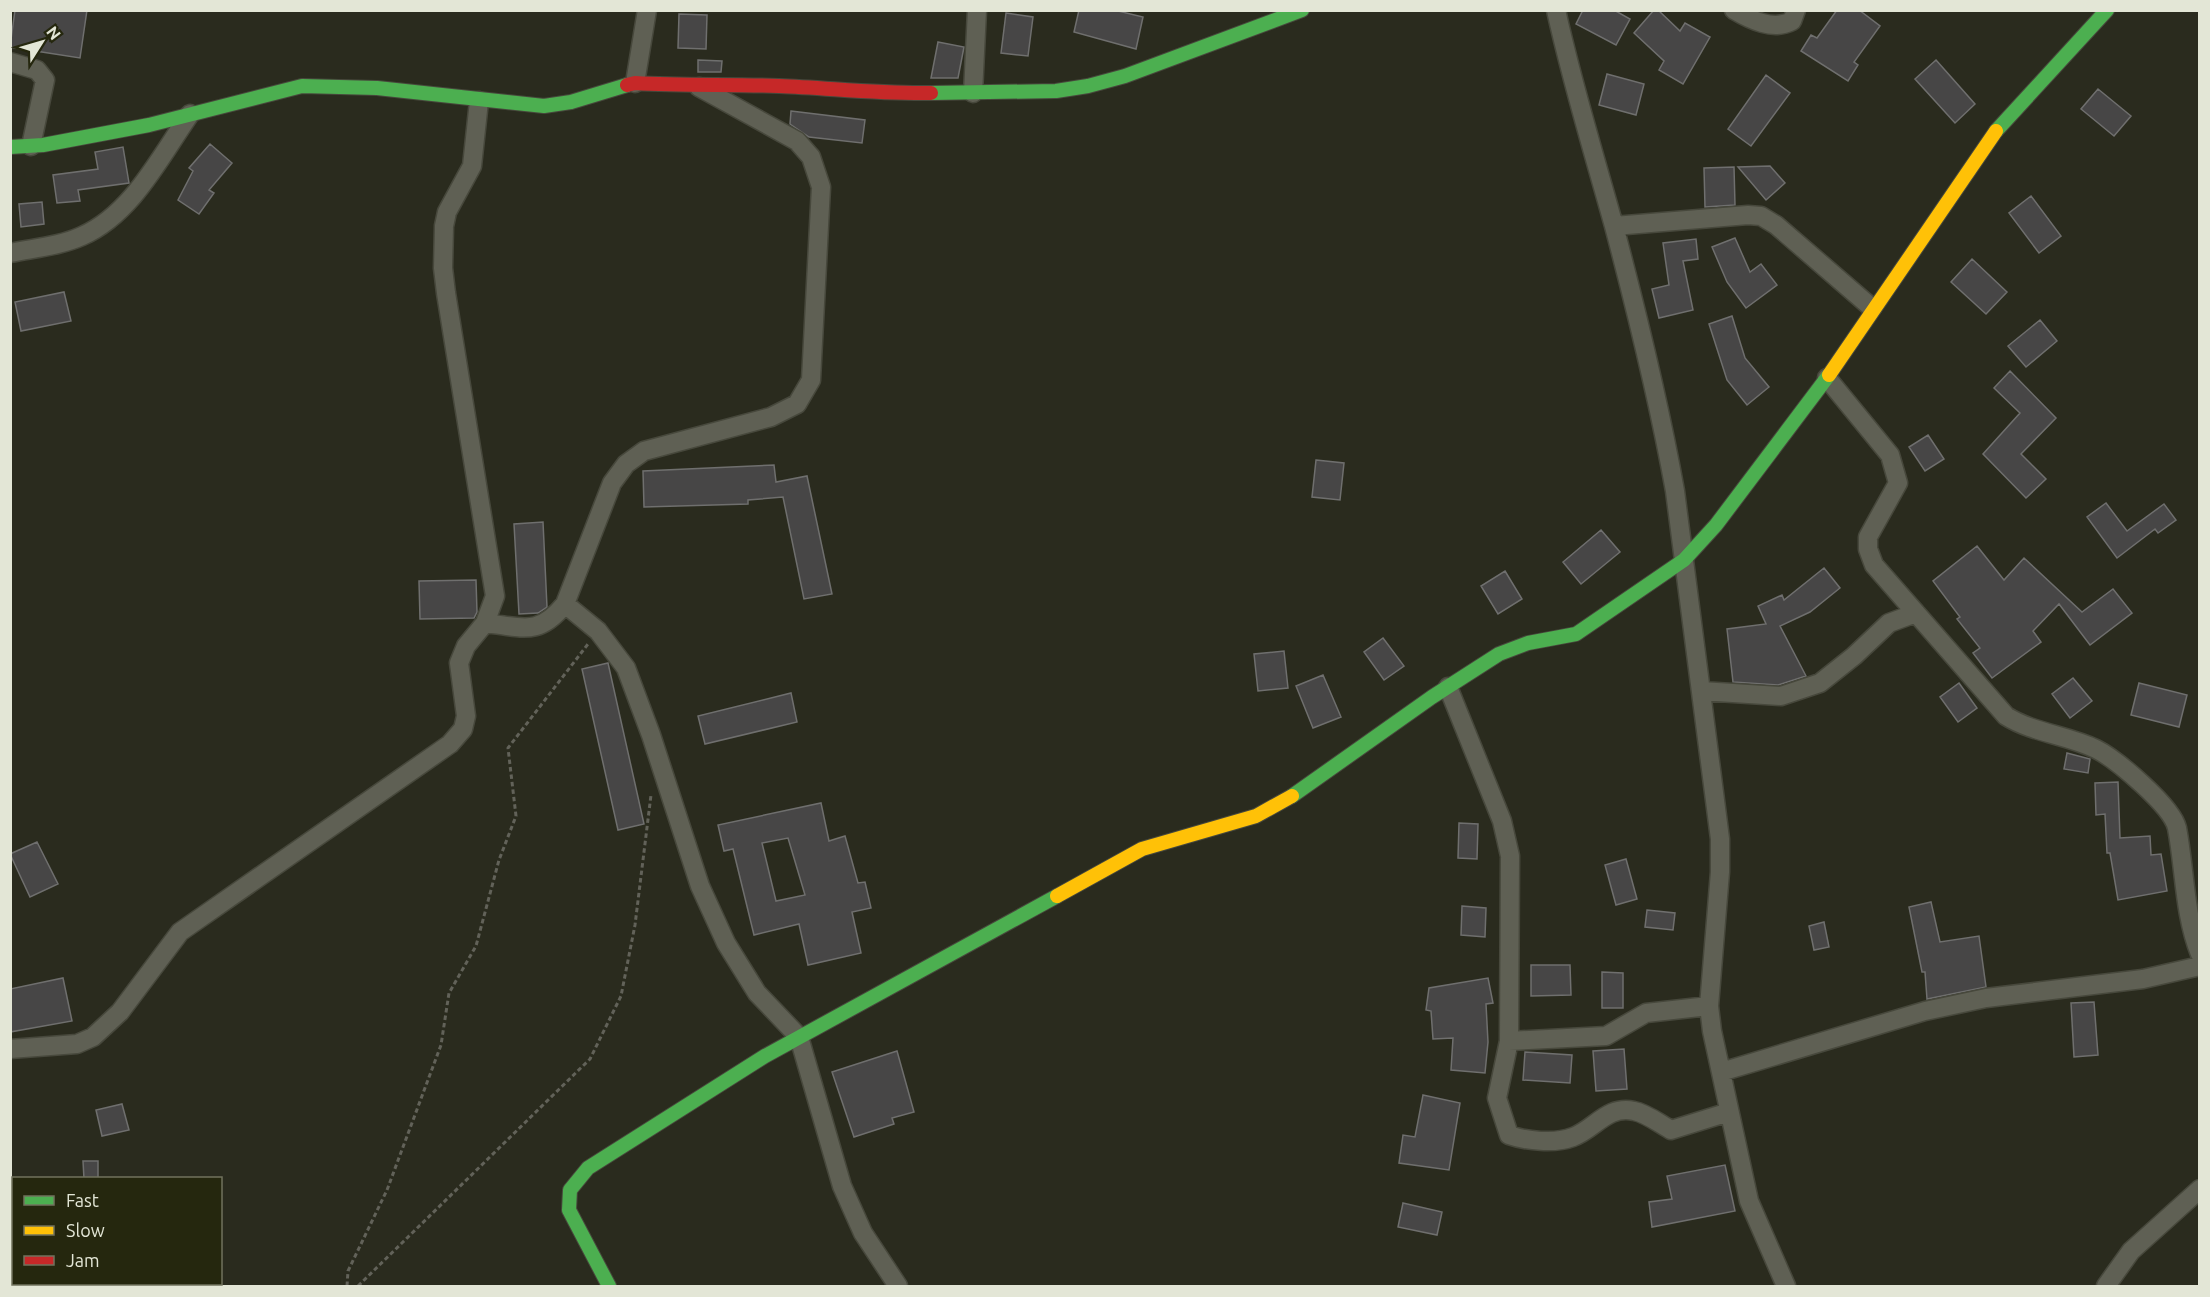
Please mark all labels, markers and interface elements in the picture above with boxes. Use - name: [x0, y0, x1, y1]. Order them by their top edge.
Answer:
- north arrow: [12, 12, 72, 72]
- text: N: [43, 23, 65, 43]
- legend: [12, 1177, 222, 1285]
- text: Fast: [66, 1190, 99, 1210]
- text: Slow: [66, 1220, 105, 1240]
- text: Jam: [66, 1250, 100, 1270]

